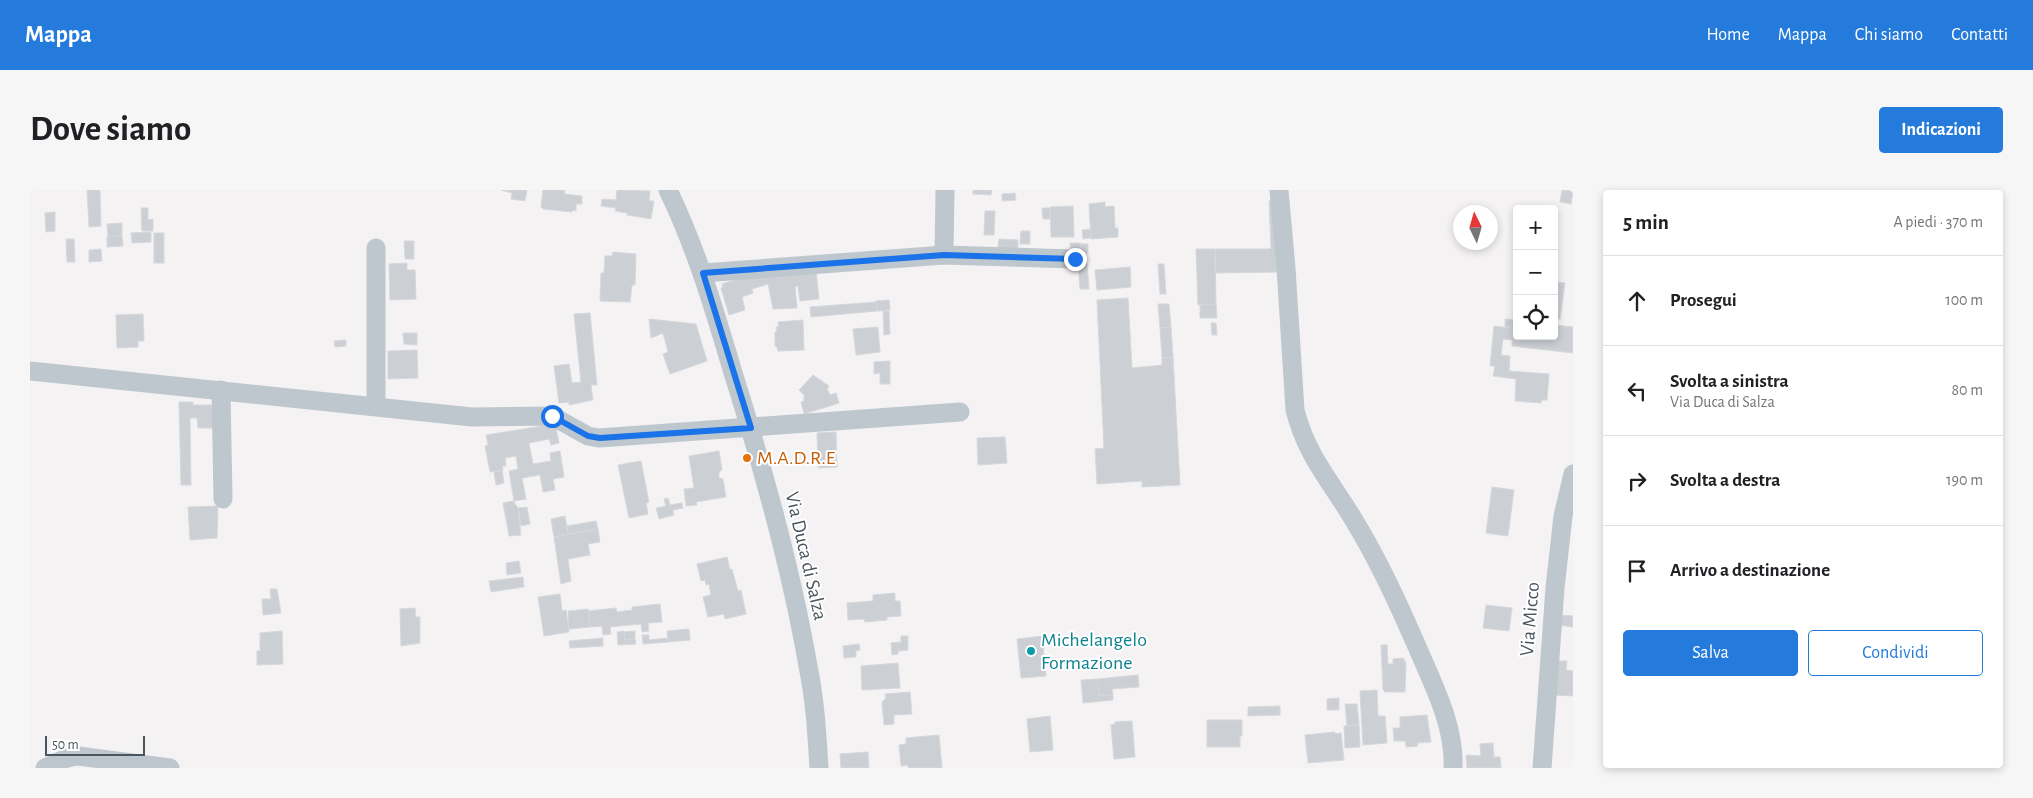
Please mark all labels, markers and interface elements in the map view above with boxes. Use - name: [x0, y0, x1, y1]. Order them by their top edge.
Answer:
- text: Mappa: [25, 23, 92, 47]
- text: Home: [1706, 26, 1750, 44]
- text: Mappa: [1778, 26, 1827, 44]
- text: Chi siamo: [1855, 26, 1923, 44]
- text: Contatti: [1951, 26, 2008, 44]
- button: Indicazioni: [1879, 107, 2003, 153]
- text: Dove siamo: [30, 112, 191, 147]
- north arrow: [1453, 205, 1498, 250]
- map controls: [1513, 205, 1558, 340]
- button: +: [1513, 205, 1558, 250]
- text: 5 min: [1623, 212, 1669, 233]
- text: A piedi · 370 m: [1893, 214, 1983, 230]
- route end: [1064, 248, 1087, 271]
- button: −: [1513, 250, 1558, 295]
- icon: ahead: [1623, 287, 1651, 315]
- text: Prosegui: [1670, 291, 1737, 310]
- text: 100 m: [1945, 292, 1983, 308]
- button: locate: [1513, 295, 1558, 340]
- text: Svolta a sinistra: [1670, 372, 1789, 391]
- icon: left: [1623, 377, 1651, 405]
- text: 80 m: [1952, 382, 1983, 398]
- text: Via Duca di Salza: [1670, 394, 1775, 410]
- route start: [541, 405, 564, 428]
- place label: M.A.D.R.E: [757, 448, 836, 468]
- marker: M.A.D.R.E: [741, 452, 753, 464]
- icon: right: [1623, 467, 1651, 495]
- text: Svolta a destra: [1670, 471, 1780, 490]
- text: 190 m: [1946, 472, 1983, 488]
- street label: Via Duca di Salza: [782, 490, 830, 622]
- icon: arrive: [1623, 557, 1651, 585]
- text: Arrivo a destinazione: [1670, 561, 1830, 580]
- street label: Via Micco: [1517, 581, 1543, 657]
- place label: Michelangelo Formazione: [1041, 630, 1147, 673]
- button: Salva: [1623, 630, 1798, 676]
- button: Condividi: [1808, 630, 1983, 676]
- marker: Michelangelo Formazione: [1025, 645, 1037, 657]
- scale bar: [45, 733, 145, 756]
- text: 50 m: [52, 738, 79, 752]

